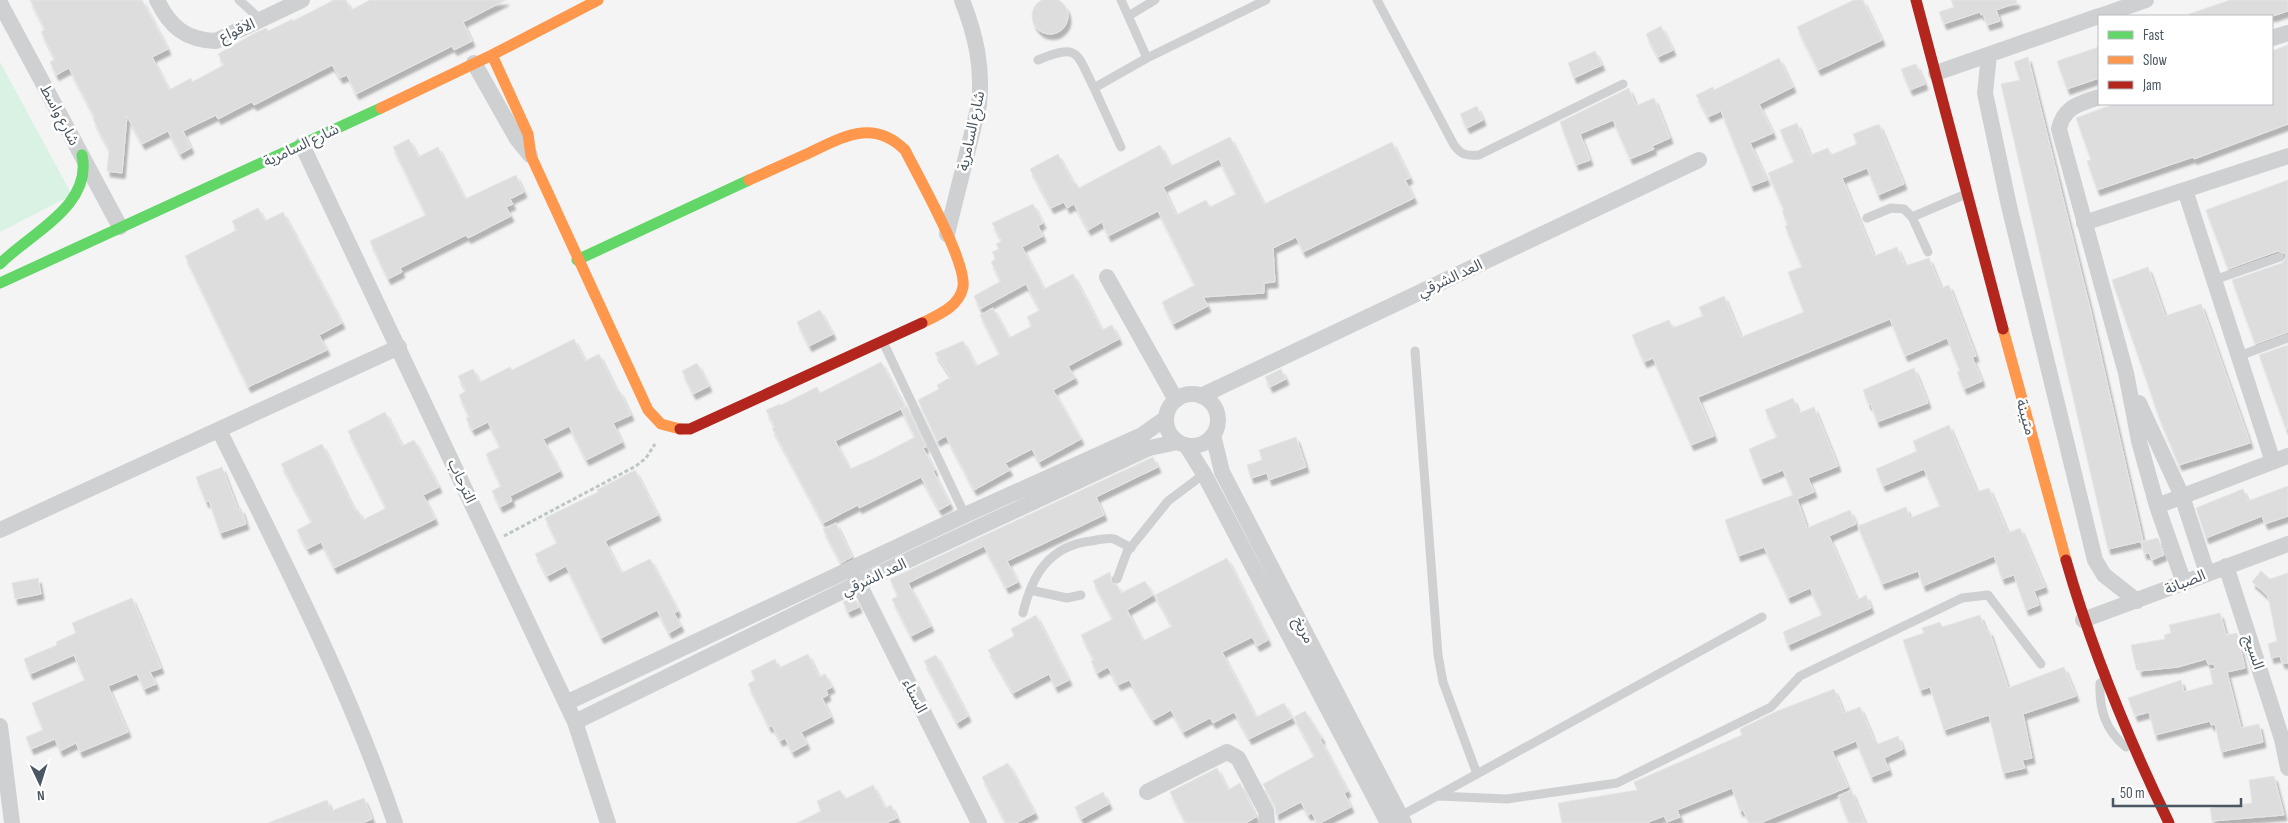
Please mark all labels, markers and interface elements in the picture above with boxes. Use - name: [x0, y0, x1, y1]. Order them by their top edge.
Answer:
- street label: الاقواع: [216, 14, 259, 49]
- legend: [2098, 15, 2273, 105]
- text: Fast: [2143, 26, 2165, 45]
- text: Slow: [2143, 51, 2167, 70]
- text: Jam: [2142, 76, 2161, 95]
- street label: شارع واسط: [34, 82, 84, 150]
- street label: شارع السامرية: [954, 89, 991, 173]
- street label: شارع السامرية: [260, 120, 343, 173]
- street label: العد الشرقي: [1415, 255, 1486, 303]
- street label: متيبنة: [2011, 397, 2040, 437]
- street label: الترحاب: [443, 456, 480, 506]
- street label: العد الشرقي: [839, 554, 910, 602]
- street label: الصبانة: [2162, 566, 2208, 599]
- street label: مريخ: [1287, 614, 1318, 648]
- street label: السيج: [2237, 632, 2268, 673]
- street label: السناء: [898, 676, 931, 717]
- north arrow: [15, 758, 65, 808]
- scale bar: [2113, 776, 2240, 808]
- text: 50 m: [2120, 784, 2145, 803]
- text: N: [37, 787, 45, 804]

